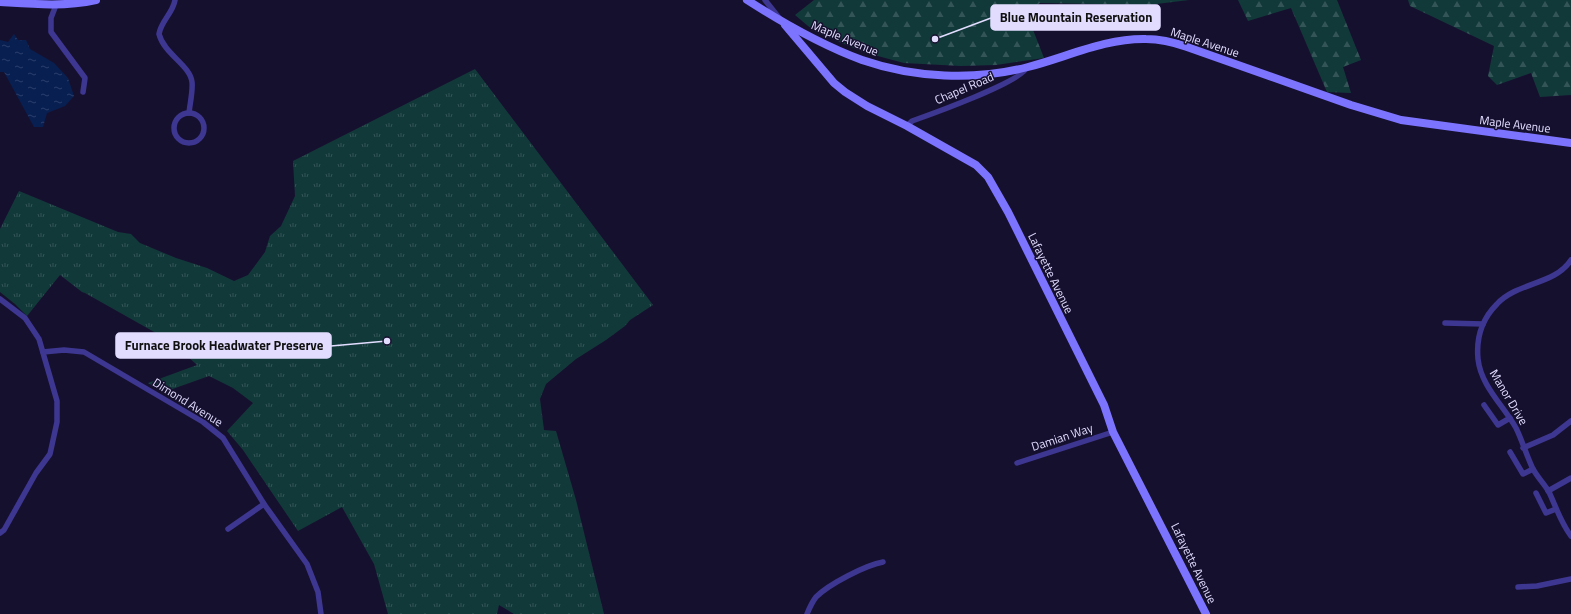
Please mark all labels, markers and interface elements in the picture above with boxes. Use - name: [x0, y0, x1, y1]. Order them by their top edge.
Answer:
- callout: Blue Mountain Reservation: [991, 5, 1160, 30]
- text: Blue Mountain Reservation: [1000, 7, 1152, 27]
- street label: Maple Avenue: [808, 15, 882, 61]
- street label: Maple Avenue: [1168, 22, 1242, 62]
- street label: Chapel Road: [931, 67, 997, 109]
- street label: Maple Avenue: [1478, 110, 1552, 138]
- street label: Lafayette Avenue: [1023, 229, 1079, 317]
- callout: Furnace Brook Headwater Preserve: [116, 333, 331, 358]
- text: Furnace Brook Headwater Preserve: [125, 335, 324, 355]
- street label: Manor Drive: [1485, 366, 1533, 428]
- street label: Dimond Avenue: [149, 373, 227, 431]
- street label: Damian Way: [1029, 418, 1095, 456]
- street label: Lafayette Avenue: [1166, 519, 1222, 607]

